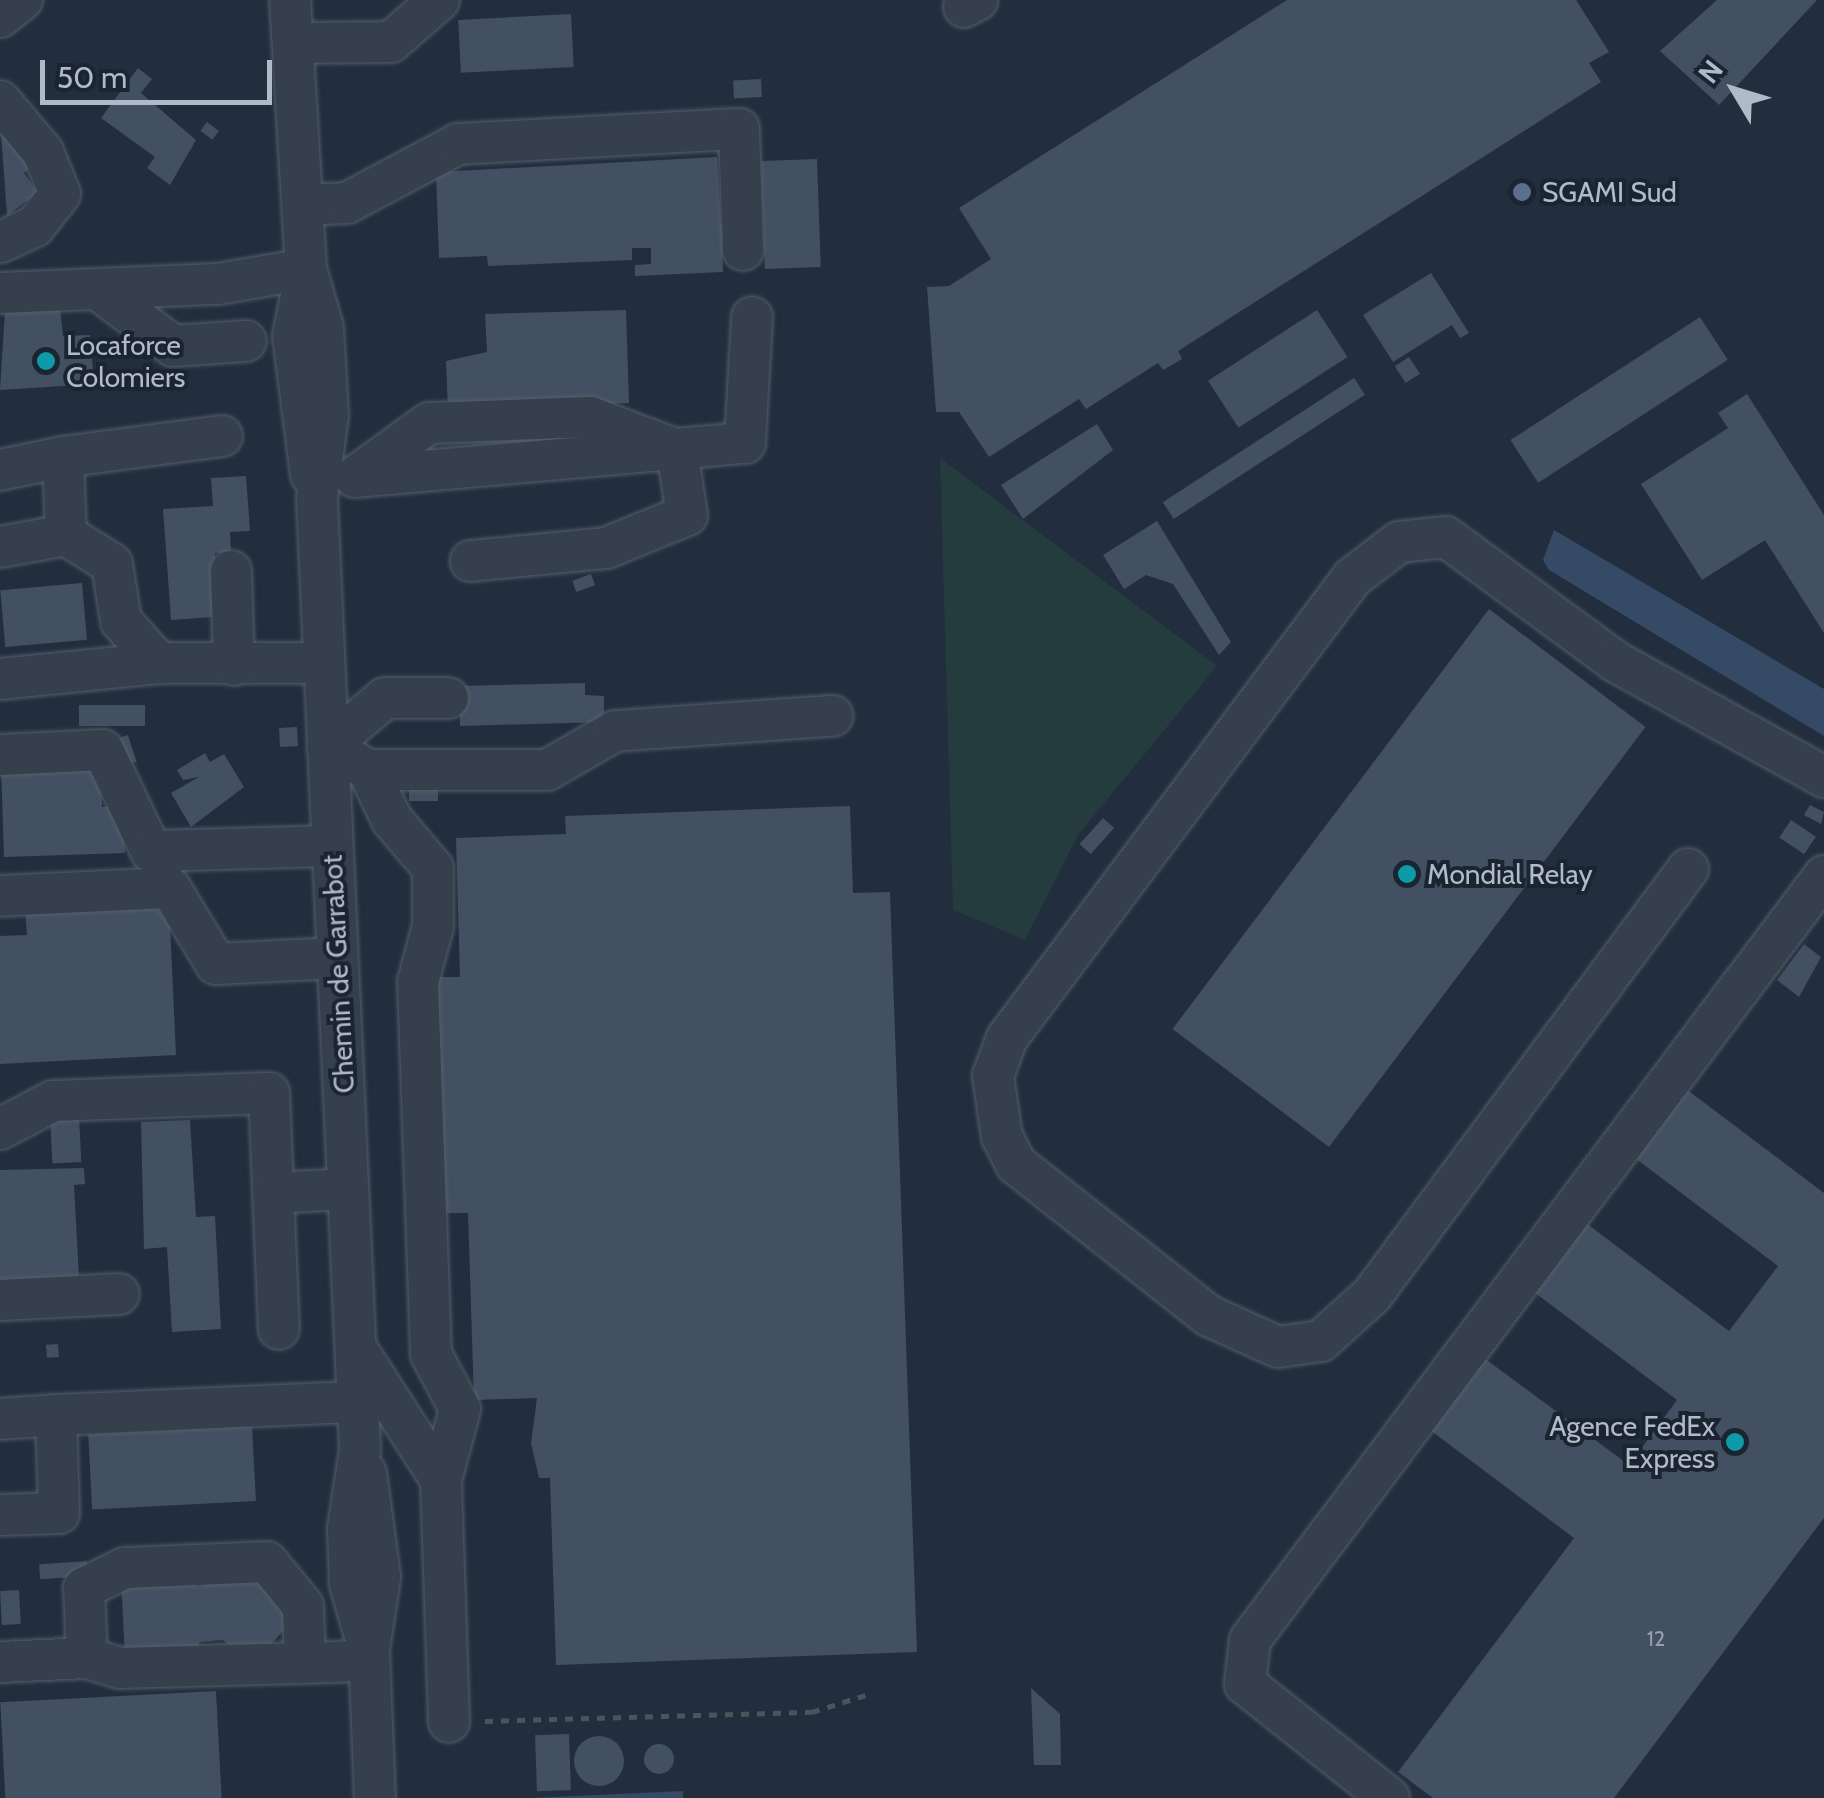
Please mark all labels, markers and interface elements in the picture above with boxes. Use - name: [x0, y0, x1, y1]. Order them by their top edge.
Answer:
- scale bar: [45, 40, 278, 102]
- north arrow: [1684, 40, 1784, 140]
- text: N: [1691, 53, 1730, 90]
- text: 50 m: [57, 59, 127, 96]
- place label: SGAMI Sud: [1542, 175, 1677, 209]
- marker: SGAMI Sud: [1511, 181, 1533, 203]
- place label: Locaforce Colomiers: [66, 328, 185, 394]
- marker: Locaforce Colomiers: [35, 350, 57, 372]
- street label: Chemin de Garrabot: [315, 854, 361, 1094]
- place label: Mondial Relay: [1427, 857, 1593, 891]
- marker: Mondial Relay: [1396, 863, 1418, 885]
- place label: Agence FedEx Express: [1549, 1409, 1715, 1475]
- marker: Agence FedEx Express: [1724, 1431, 1746, 1453]
- house number: 12: [1647, 1626, 1665, 1652]

